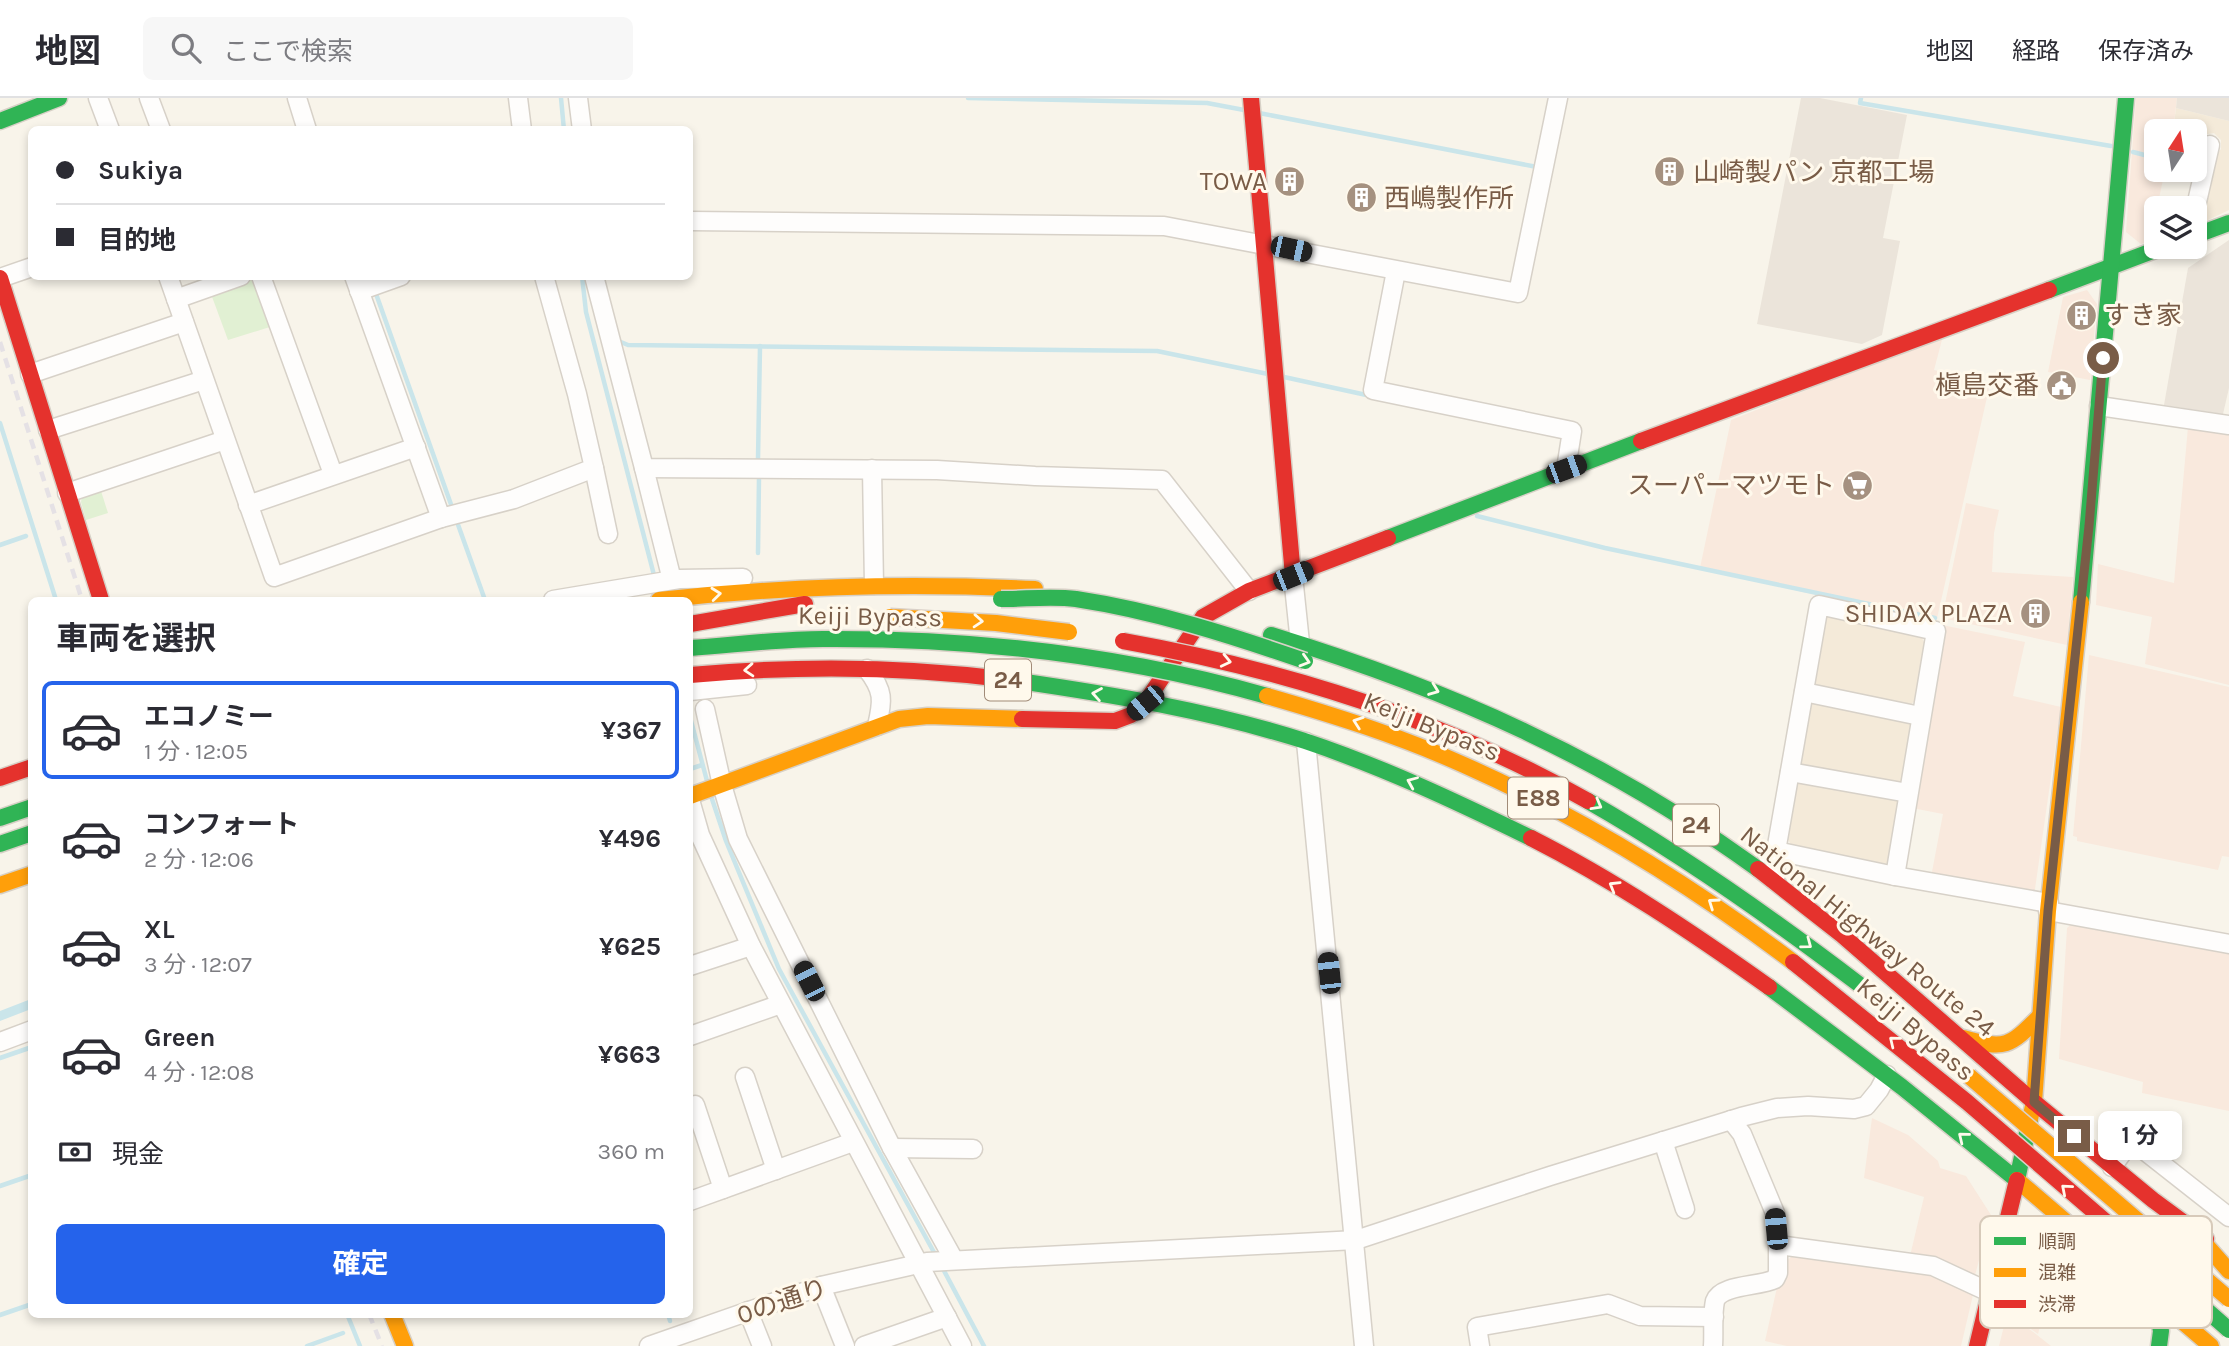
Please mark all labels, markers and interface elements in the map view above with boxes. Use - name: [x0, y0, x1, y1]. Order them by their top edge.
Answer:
- search box: [143, 17, 633, 80]
- icon: search: [167, 29, 205, 67]
- text: 地図: [35, 32, 101, 70]
- text: ここで検索: [223, 36, 353, 67]
- text: 地図: [1926, 37, 1974, 65]
- text: 経路: [2012, 37, 2060, 65]
- text: 保存済み: [2098, 37, 2194, 65]
- north arrow: [2144, 119, 2207, 182]
- map controls: [2144, 119, 2207, 259]
- text: Sukiya: [98, 155, 183, 186]
- building icon: 山崎製パン 京都工場: [1653, 155, 1687, 189]
- place label: 山崎製パン 京都工場: [1693, 157, 1934, 188]
- building icon: TOWA: [1273, 164, 1307, 198]
- place label: TOWA: [1200, 166, 1267, 197]
- building icon: 西嶋製作所: [1344, 181, 1378, 215]
- place label: 西嶋製作所: [1384, 183, 1514, 214]
- button: layers: [2144, 196, 2207, 259]
- text: 目的地: [98, 225, 176, 256]
- car: [1269, 234, 1314, 264]
- building icon: すき家: [2064, 298, 2098, 332]
- place label: すき家: [2104, 300, 2182, 331]
- route start: [2087, 342, 2119, 374]
- public building icon: 槇島交番: [2045, 368, 2079, 402]
- place label: 槇島交番: [1935, 370, 2039, 401]
- car: [1543, 452, 1590, 486]
- supermarket icon: スーパーマツモト: [1841, 468, 1875, 502]
- place label: スーパーマツモト: [1627, 470, 1835, 501]
- car: [1270, 558, 1317, 594]
- one-way arrow: [711, 586, 722, 601]
- building icon: SHIDAX PLAZA: [2018, 596, 2052, 630]
- place label: SHIDAX PLAZA: [1845, 598, 2012, 629]
- street label: Keiji Bypass: [798, 600, 942, 633]
- one-way arrow: [973, 613, 984, 628]
- text: 車両を選択: [56, 620, 216, 657]
- one-way arrow: [1220, 653, 1232, 667]
- one-way arrow: [1299, 653, 1311, 668]
- road number: 24: [985, 660, 1031, 700]
- one-way arrow: [743, 662, 754, 677]
- car: [1123, 681, 1168, 725]
- one-way arrow: [1427, 681, 1439, 695]
- street label: Keiji Bypass: [1359, 685, 1504, 768]
- one-way arrow: [1091, 687, 1103, 702]
- icon: car: [60, 699, 123, 762]
- text: エコノミー: [144, 701, 274, 732]
- text: ¥367: [601, 715, 661, 746]
- one-way arrow: [1353, 717, 1365, 731]
- text: 1 分 · 12:05: [144, 738, 248, 765]
- one-way arrow: [1406, 776, 1418, 790]
- road number: E88: [1508, 778, 1568, 818]
- one-way arrow: [1590, 797, 1602, 810]
- road number: 24: [1673, 804, 1719, 846]
- icon: car: [60, 807, 123, 870]
- text: コンフォート: [144, 809, 299, 840]
- street label: National Highway Route 24: [1734, 819, 2001, 1044]
- text: ¥496: [599, 823, 661, 854]
- text: 2 分 · 12:06: [144, 846, 254, 873]
- one-way arrow: [1608, 881, 1621, 894]
- one-way arrow: [1708, 899, 1721, 911]
- text: XL: [144, 914, 175, 945]
- icon: car: [60, 915, 123, 978]
- text: ¥625: [599, 931, 661, 962]
- one-way arrow: [1799, 936, 1812, 948]
- text: 3 分 · 12:07: [144, 951, 252, 978]
- car: [1317, 951, 1342, 995]
- car: [791, 958, 828, 1004]
- street label: Keiji Bypass: [1851, 971, 1981, 1088]
- text: Green: [144, 1022, 216, 1053]
- icon: car: [60, 1023, 123, 1086]
- one-way arrow: [1889, 1037, 1902, 1049]
- text: ¥663: [598, 1039, 661, 1070]
- text: 4 分 · 12:08: [144, 1059, 254, 1086]
- callout: 1 分: [2098, 1112, 2182, 1160]
- route end: [2058, 1120, 2090, 1152]
- text: 1 分: [2121, 1122, 2159, 1149]
- icon: cash: [56, 1133, 94, 1171]
- one-way arrow: [1959, 1133, 1971, 1146]
- text: 360 m: [598, 1138, 665, 1165]
- text: 現金: [112, 1139, 164, 1170]
- one-way arrow: [2061, 1185, 2074, 1197]
- car: [1764, 1207, 1789, 1251]
- legend: [1980, 1216, 2212, 1328]
- button: 確定: [56, 1224, 665, 1304]
- text: 順調: [2038, 1231, 2076, 1253]
- text: 混雑: [2038, 1262, 2076, 1284]
- street label: 0の通り: [733, 1272, 831, 1331]
- text: 渋滞: [2038, 1294, 2076, 1316]

